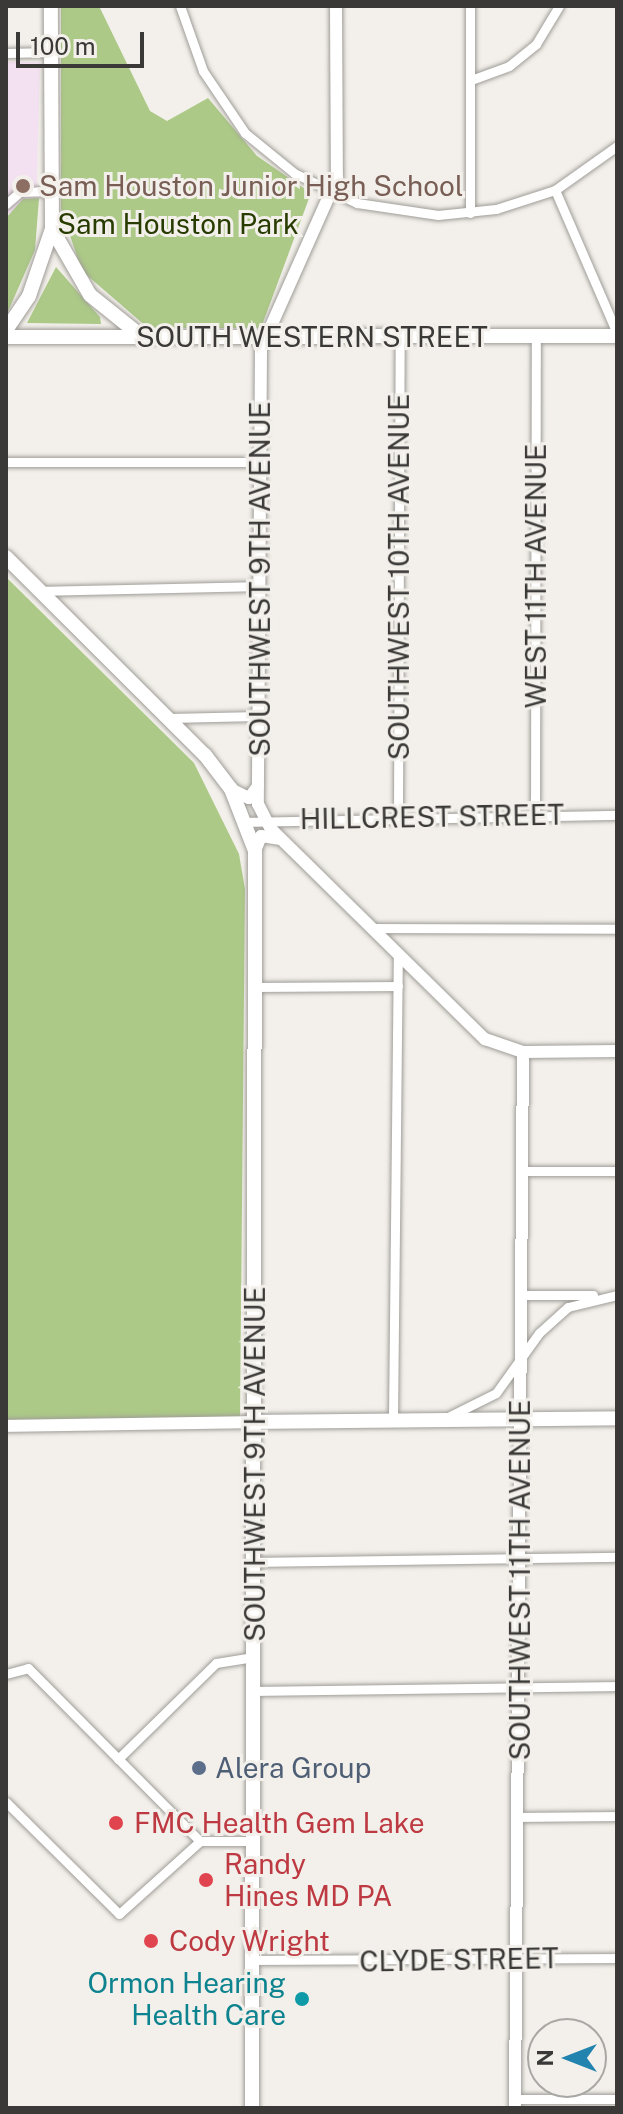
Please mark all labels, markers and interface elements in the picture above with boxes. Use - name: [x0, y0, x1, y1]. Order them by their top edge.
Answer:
- scale bar: [20, 16, 148, 66]
- text: 100 m: [30, 32, 96, 60]
- place label: Sam Houston Junior High School: [39, 169, 463, 203]
- marker: Sam Houston Junior High School: [14, 177, 32, 195]
- park label: Sam Houston Park: [57, 207, 299, 241]
- street label: SOUTH WESTERN STREET: [136, 320, 488, 354]
- street label: SOUTHWEST 10TH AVENUE: [382, 394, 416, 760]
- street label: SOUTHWEST 9TH AVENUE: [243, 401, 277, 757]
- street label: WEST 11TH AVENUE: [519, 444, 553, 708]
- street label: HILLCREST STREET: [299, 798, 565, 836]
- street label: SOUTHWEST 9TH AVENUE: [238, 1286, 272, 1642]
- street label: SOUTHWEST 11TH AVENUE: [503, 1400, 537, 1760]
- place label: Alera Group: [215, 1751, 371, 1785]
- marker: Alera Group: [190, 1759, 208, 1777]
- place label: FMC Health Gem Lake: [134, 1806, 425, 1840]
- marker: FMC Health Gem Lake: [105, 1812, 127, 1834]
- place label: Randy Hines MD PA: [224, 1847, 393, 1913]
- marker: Randy Hines MD PA: [195, 1869, 217, 1891]
- place label: Cody Wright: [169, 1924, 331, 1958]
- marker: Cody Wright: [140, 1930, 162, 1952]
- street label: CLYDE STREET: [359, 1941, 559, 1979]
- place label: Ormon Hearing Health Care: [88, 1966, 286, 2032]
- marker: Ormon Hearing Health Care: [293, 1990, 311, 2008]
- north arrow: [527, 2018, 607, 2098]
- text: N: [532, 2049, 558, 2067]

